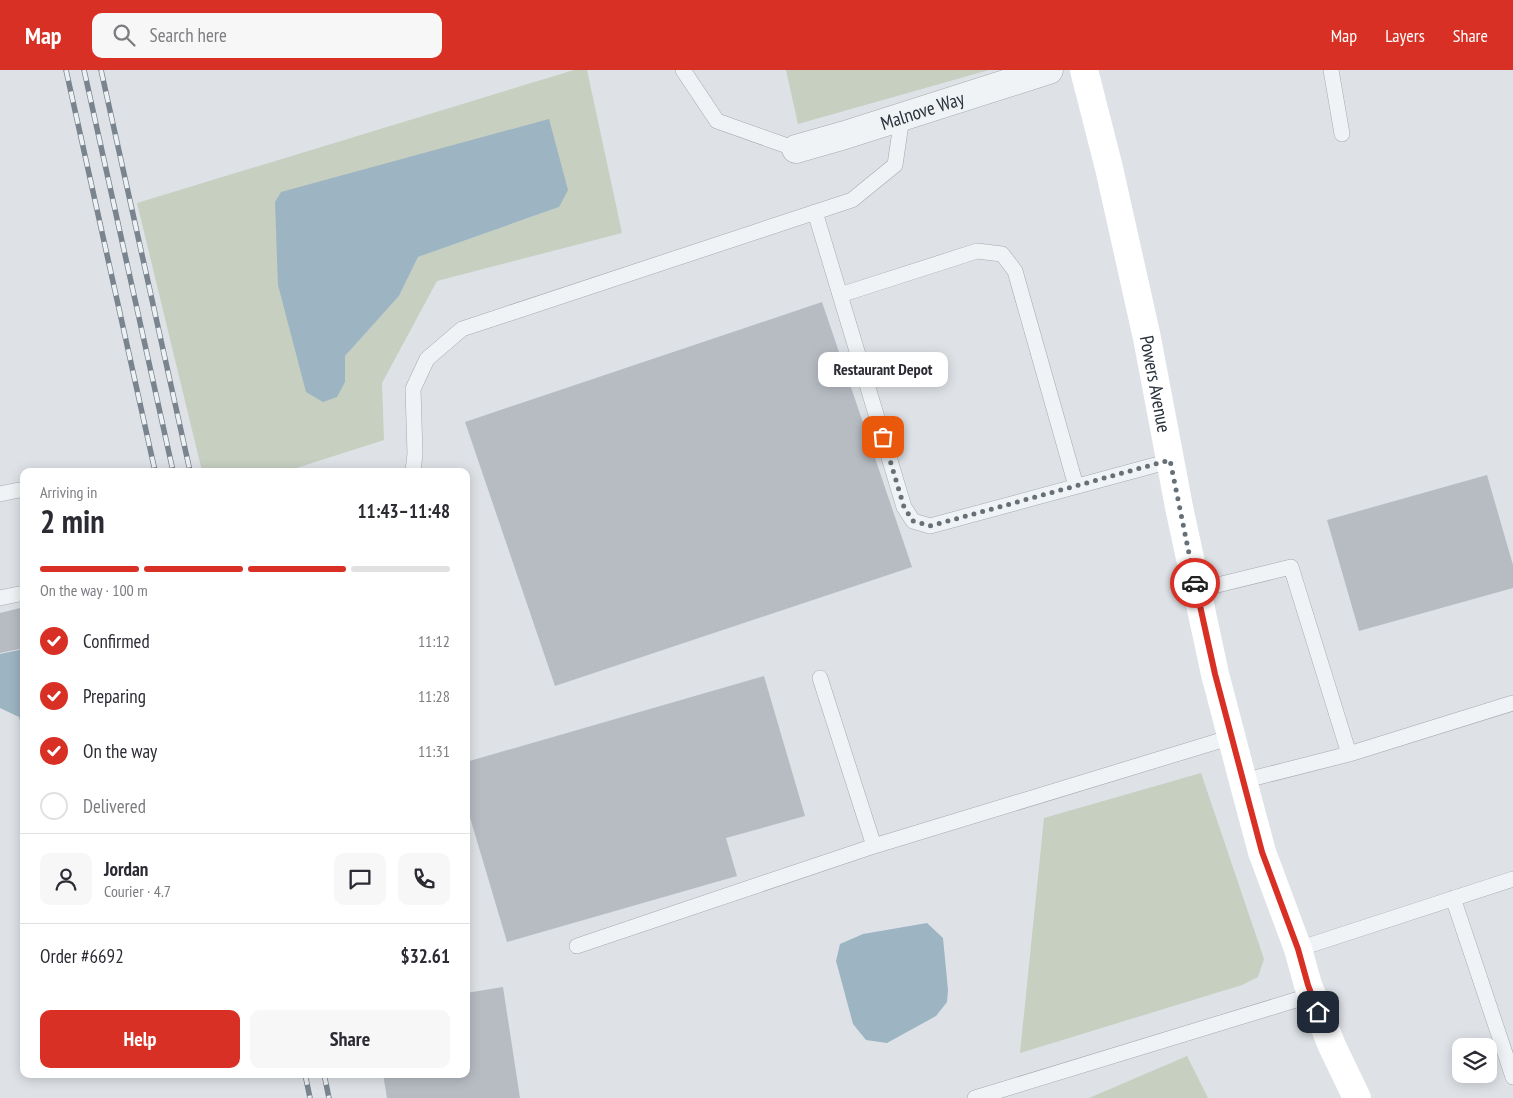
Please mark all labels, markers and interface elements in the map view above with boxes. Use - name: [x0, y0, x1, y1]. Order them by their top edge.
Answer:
- search box: [92, 13, 442, 58]
- text: Map: [25, 20, 62, 51]
- icon: search: [110, 21, 138, 49]
- text: Search here: [150, 23, 227, 47]
- text: Map: [1331, 24, 1357, 47]
- text: Layers: [1385, 24, 1425, 47]
- text: Share: [1453, 24, 1488, 47]
- street label: Malnove Way: [877, 86, 968, 135]
- street label: Powers Avenue: [1135, 333, 1177, 434]
- callout: Restaurant Depot: [818, 352, 948, 387]
- text: Restaurant Depot: [833, 359, 933, 379]
- pin: [862, 416, 904, 458]
- icon: bag: [869, 423, 897, 451]
- text: Arriving in: [40, 482, 97, 502]
- text: 11:43–11:48: [357, 499, 450, 523]
- text: 2 min: [40, 500, 105, 542]
- courier: [1170, 558, 1220, 608]
- icon: car: [1181, 569, 1209, 597]
- text: On the way · 100 m: [40, 580, 148, 600]
- icon: check: [40, 627, 68, 655]
- text: Confirmed: [83, 629, 150, 653]
- text: 11:12: [418, 631, 450, 651]
- icon: check: [40, 682, 68, 710]
- text: Preparing: [83, 684, 146, 708]
- text: 11:28: [418, 686, 450, 706]
- icon: check: [40, 737, 68, 765]
- text: On the way: [83, 739, 157, 763]
- text: 11:31: [418, 741, 450, 761]
- text: Delivered: [83, 794, 146, 818]
- button: person: [40, 853, 92, 905]
- button: chat: [334, 853, 386, 905]
- button: phone: [398, 853, 450, 905]
- text: Jordan: [104, 857, 148, 881]
- text: Courier · 4.7: [104, 881, 171, 901]
- text: Order #6692: [40, 944, 124, 968]
- text: $32.61: [401, 944, 450, 968]
- pin: [1297, 991, 1339, 1033]
- icon: home: [1304, 998, 1332, 1026]
- button: Help: [40, 1010, 240, 1068]
- button: Share: [250, 1010, 450, 1068]
- map controls: [1452, 1038, 1497, 1083]
- button: layers: [1452, 1038, 1497, 1083]

